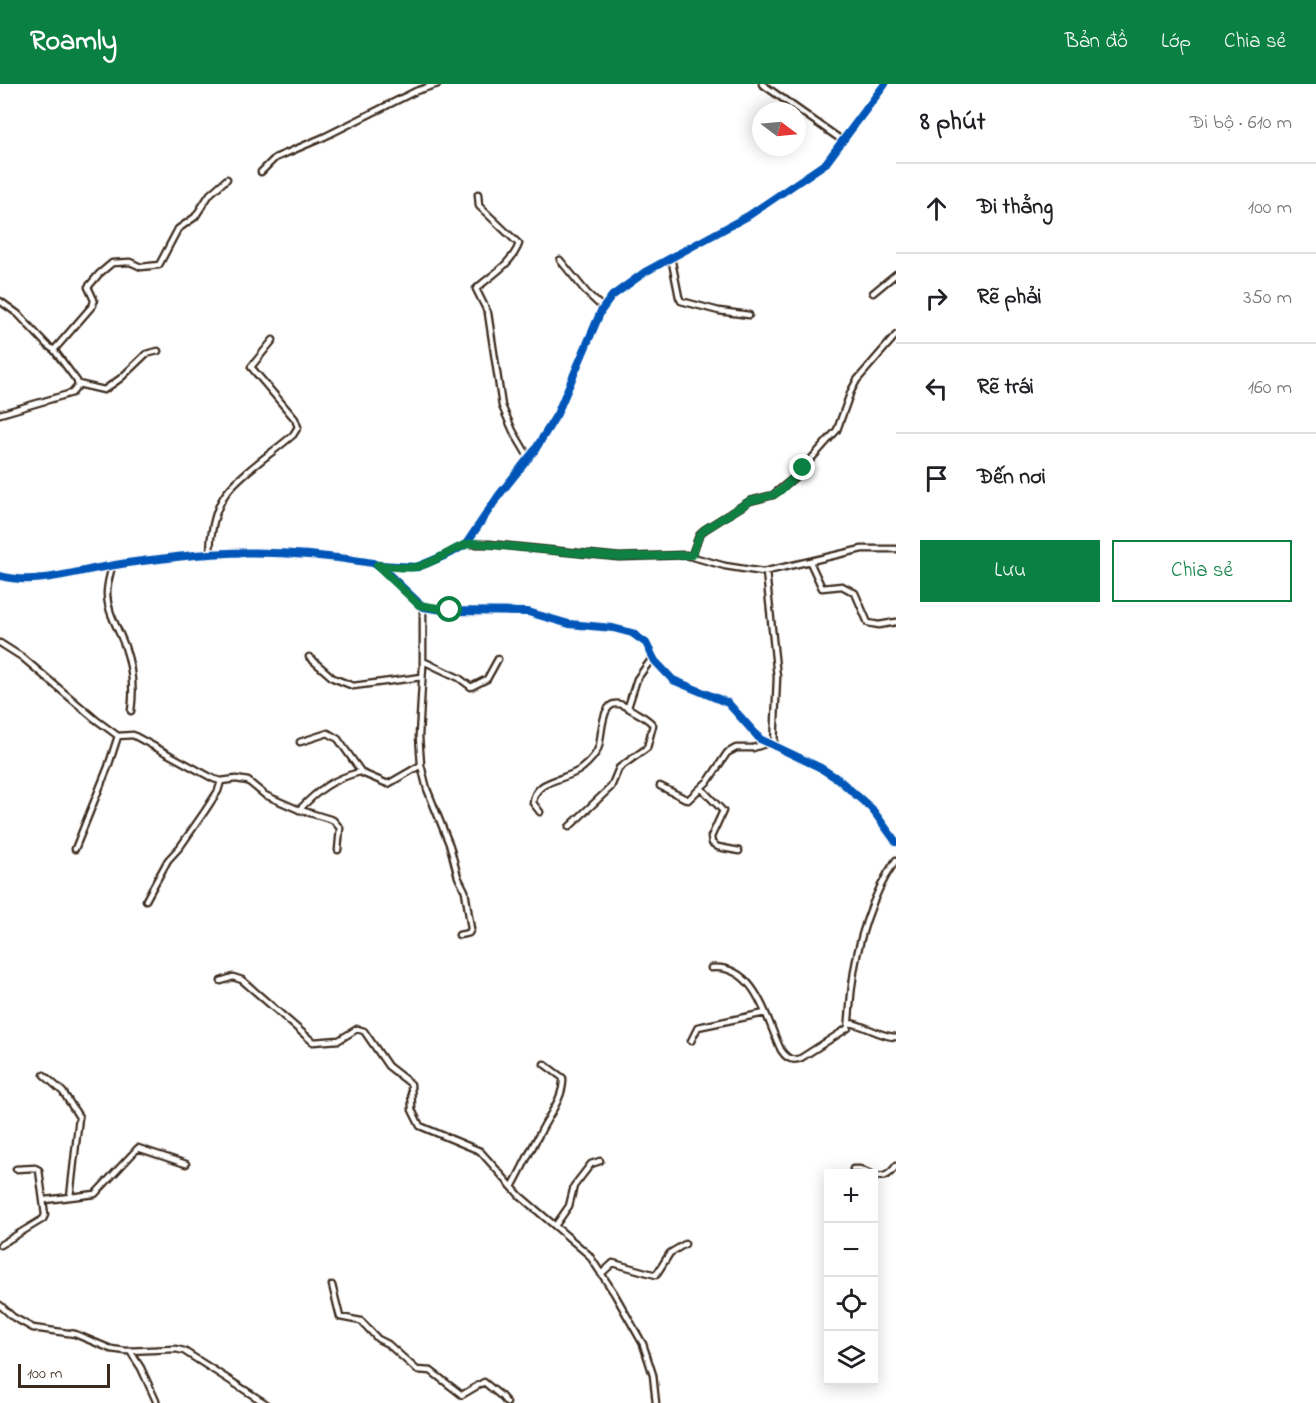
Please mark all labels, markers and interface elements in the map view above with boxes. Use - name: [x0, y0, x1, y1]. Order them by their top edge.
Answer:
- text: Roamly: [30, 22, 117, 63]
- text: Bản đồ: [1065, 27, 1128, 57]
- text: Lớp: [1161, 27, 1191, 57]
- text: Chia sẻ: [1224, 27, 1286, 57]
- north arrow: [752, 102, 806, 156]
- text: 8 phút: [920, 104, 986, 142]
- text: Đi bộ · 610 m: [1190, 109, 1292, 138]
- icon: ahead: [920, 192, 953, 225]
- text: Đi thẳng: [977, 192, 1053, 224]
- text: 100 m: [1248, 194, 1292, 223]
- icon: right: [920, 282, 953, 315]
- text: Rẽ phải: [977, 282, 1041, 314]
- text: 350 m: [1243, 284, 1292, 313]
- icon: left: [920, 372, 953, 405]
- text: Rẽ trái: [977, 372, 1034, 404]
- text: 160 m: [1248, 374, 1292, 403]
- route end: [789, 454, 815, 480]
- icon: arrive: [920, 462, 953, 495]
- text: Đến nơi: [977, 462, 1046, 494]
- button: Lưu: [920, 540, 1100, 602]
- button: Chia sẻ: [1112, 540, 1292, 602]
- route start: [436, 596, 462, 622]
- map controls: [824, 1169, 878, 1385]
- button: +: [824, 1169, 878, 1223]
- button: −: [824, 1223, 878, 1277]
- button: locate: [824, 1277, 878, 1331]
- button: layers: [824, 1331, 878, 1385]
- scale bar: [18, 1361, 110, 1388]
- text: 100 m: [27, 1362, 62, 1386]

